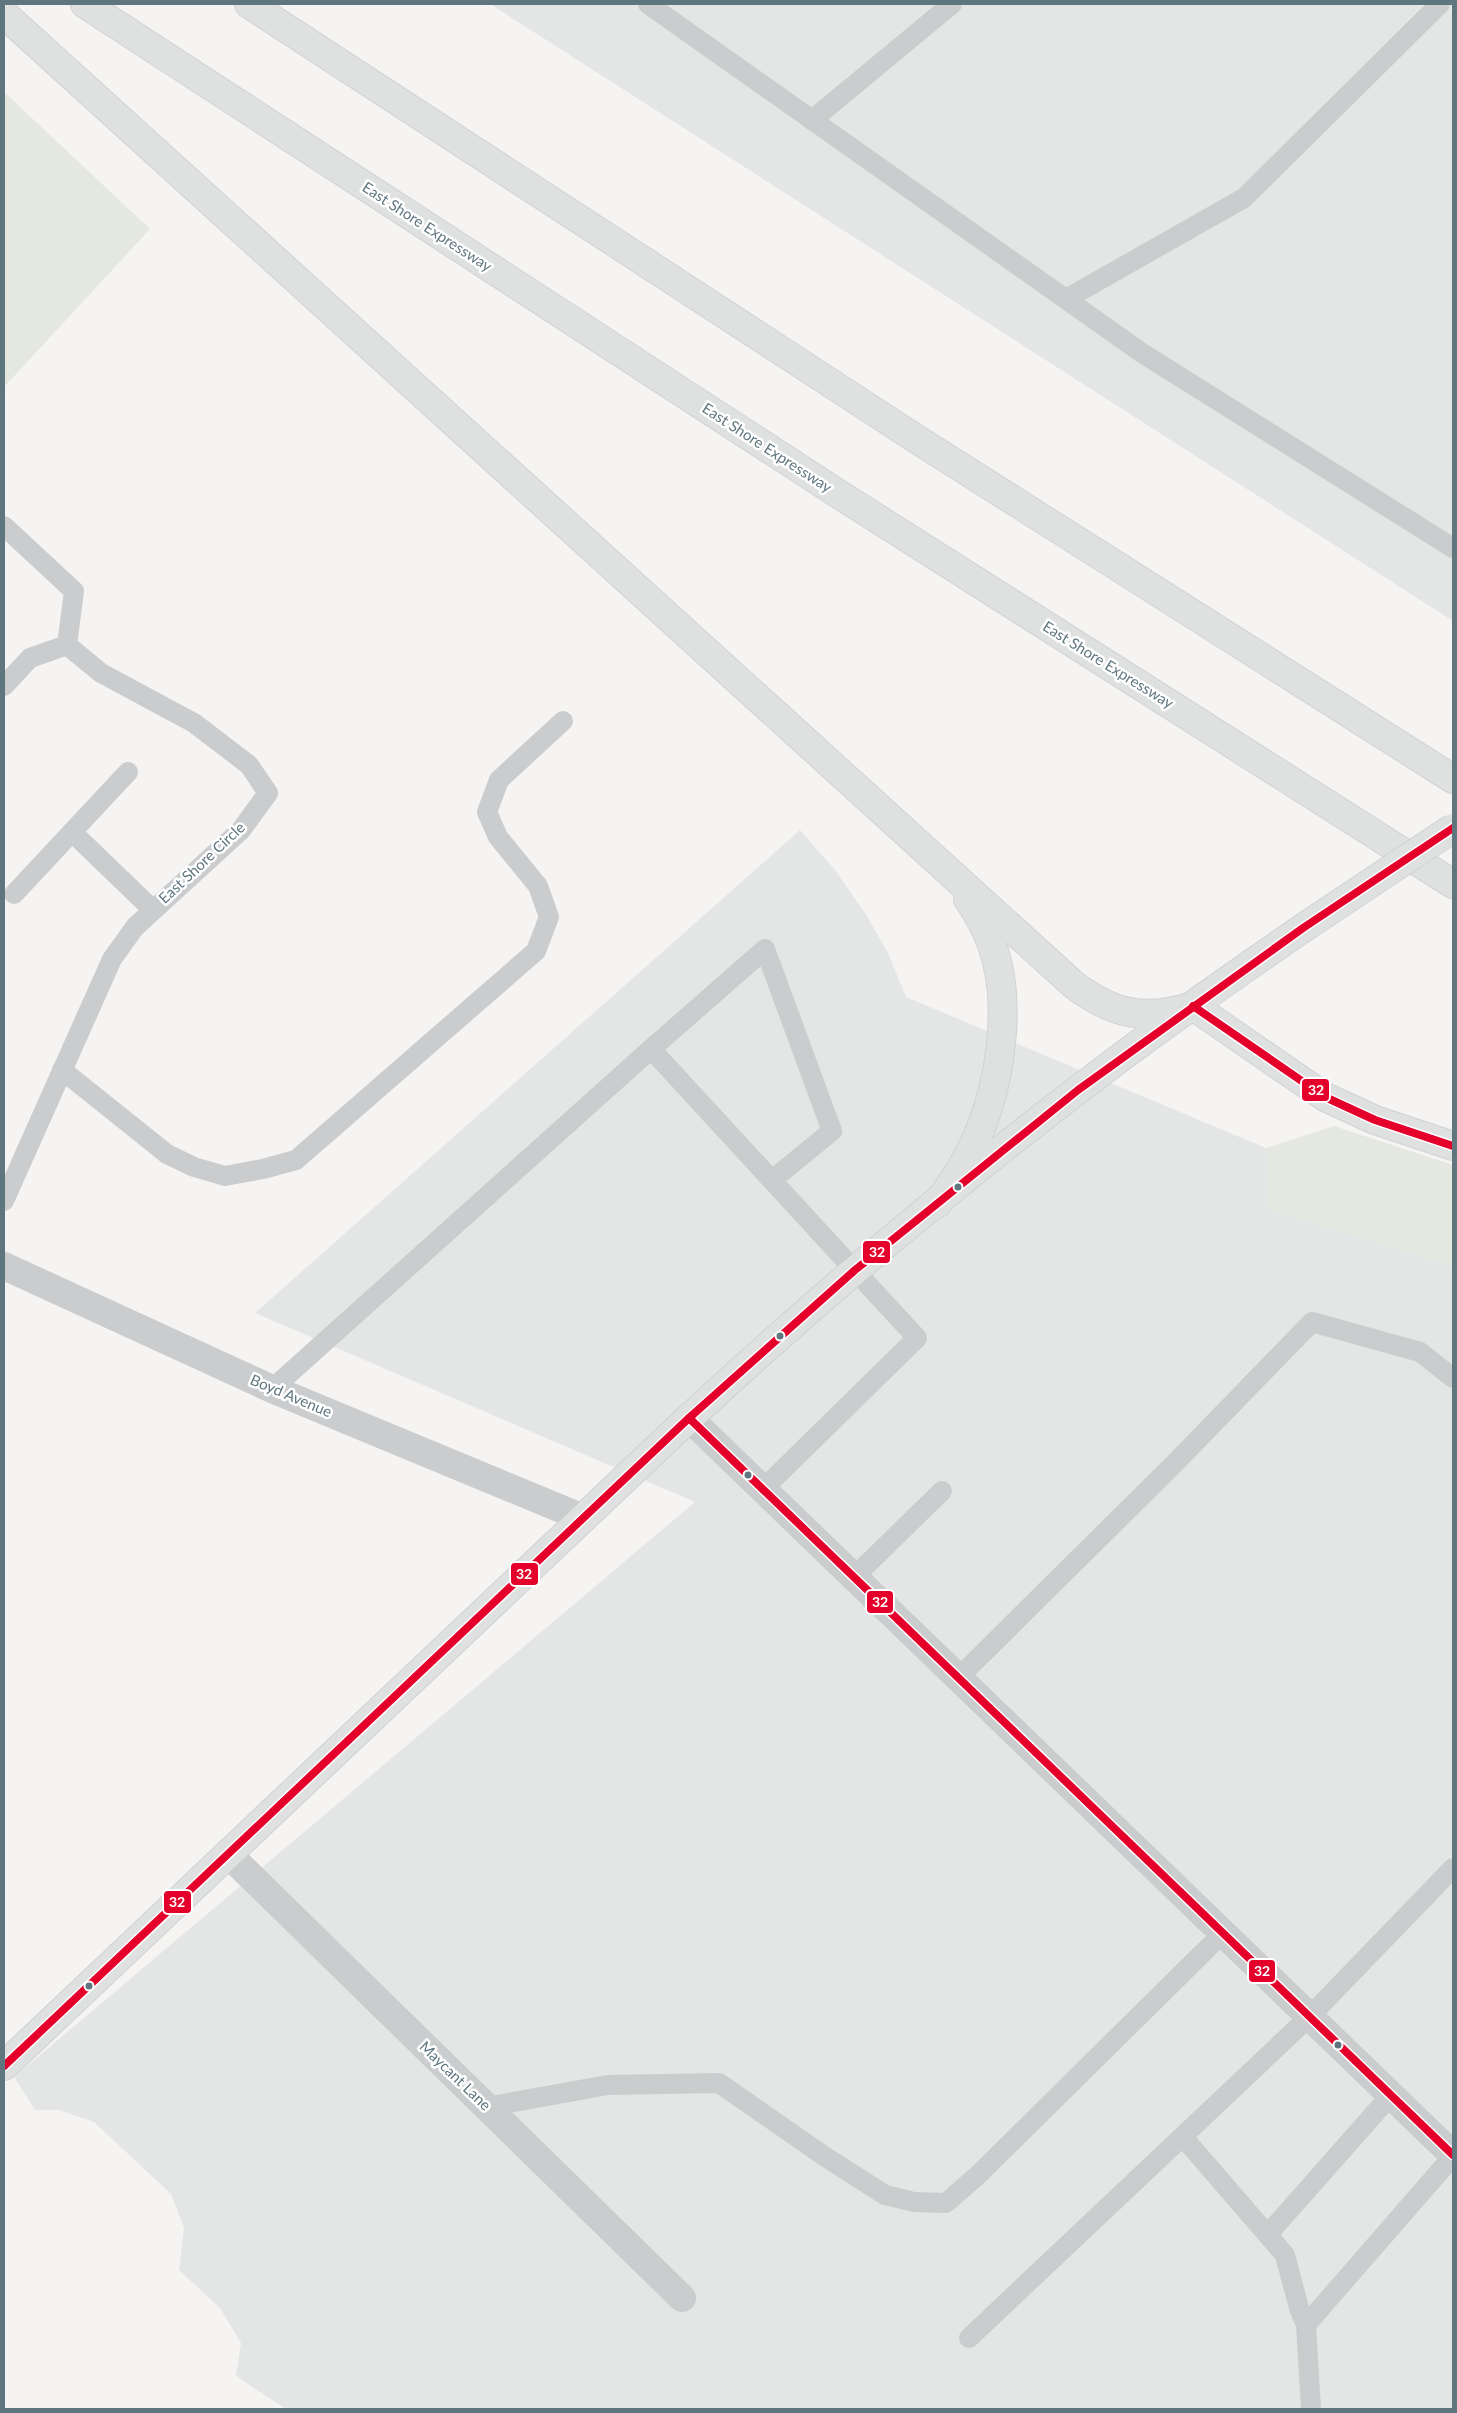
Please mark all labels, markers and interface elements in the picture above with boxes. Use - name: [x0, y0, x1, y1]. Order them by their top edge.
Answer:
- street label: East Shore Expressway: [359, 178, 496, 275]
- street label: East Shore Expressway: [699, 399, 836, 496]
- street label: East Shore Expressway: [1040, 617, 1177, 712]
- street label: East Shore Circle: [155, 818, 248, 907]
- line badge: 32: [1301, 1078, 1330, 1102]
- text: 32: [1308, 1081, 1324, 1098]
- unlabelled marker: [953, 1182, 963, 1192]
- line badge: 32: [862, 1240, 891, 1264]
- text: 32: [869, 1243, 885, 1260]
- unlabelled marker: [775, 1331, 785, 1341]
- street label: Boyd Avenue: [248, 1370, 335, 1420]
- unlabelled marker: [743, 1470, 753, 1480]
- line badge: 32: [510, 1562, 539, 1586]
- text: 32: [516, 1565, 532, 1582]
- line badge: 32: [866, 1590, 894, 1614]
- text: 32: [872, 1593, 888, 1610]
- line badge: 32: [163, 1890, 192, 1914]
- text: 32: [169, 1893, 185, 1910]
- line badge: 32: [1248, 1959, 1276, 1983]
- text: 32: [1254, 1962, 1270, 1979]
- unlabelled marker: [84, 1981, 94, 1991]
- street label: Maycant Lane: [416, 2037, 495, 2114]
- unlabelled marker: [1333, 2040, 1343, 2050]

